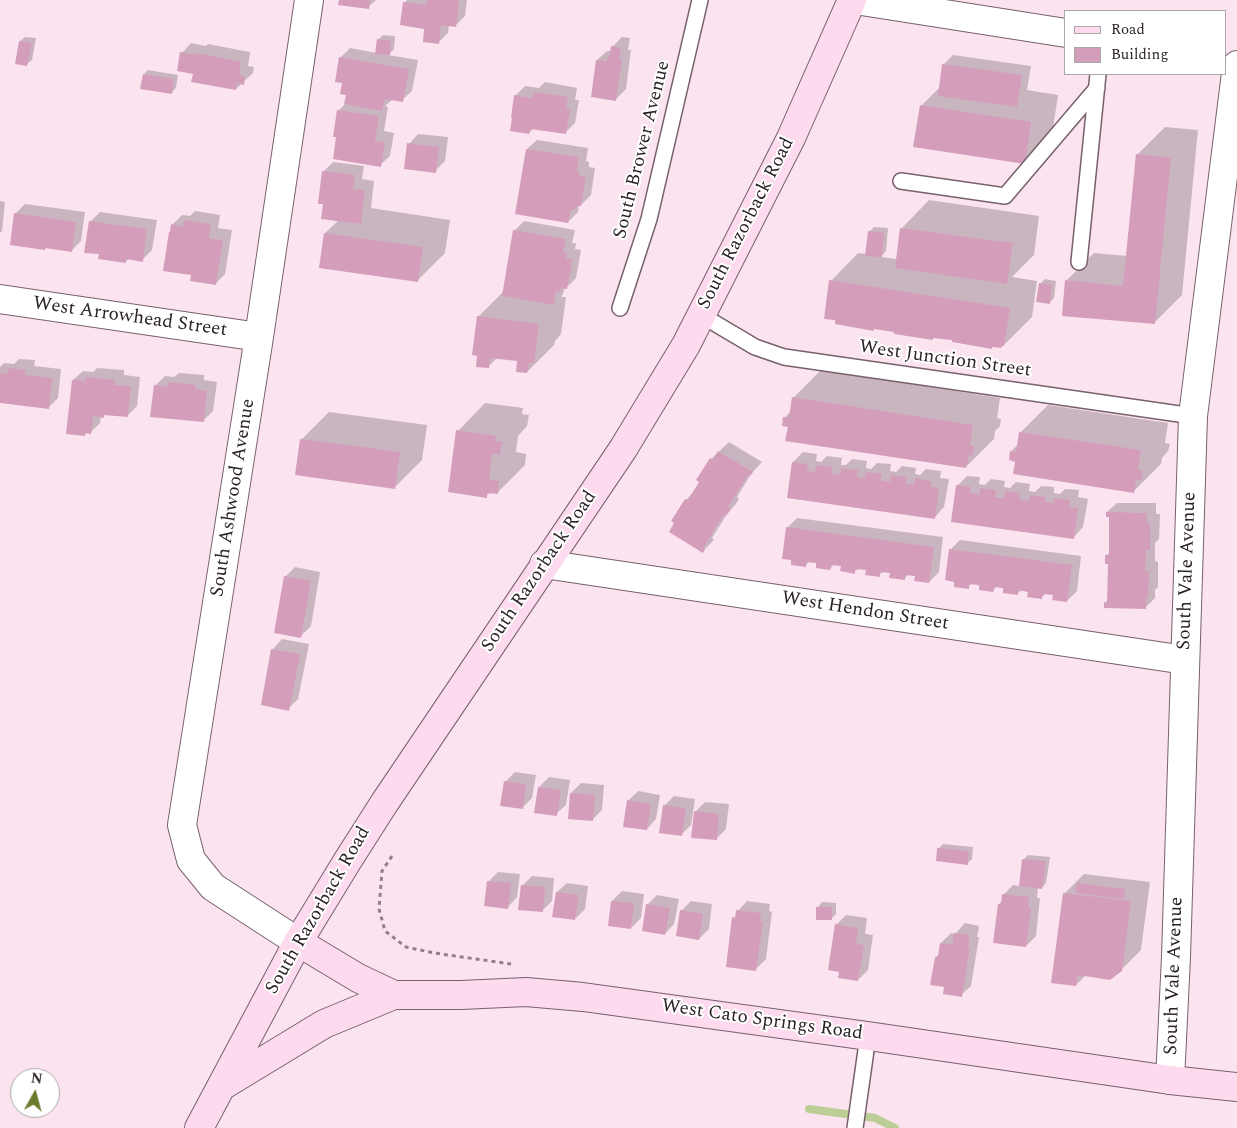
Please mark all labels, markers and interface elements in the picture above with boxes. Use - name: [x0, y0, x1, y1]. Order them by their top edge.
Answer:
- legend: [1064, 10, 1227, 75]
- text: Road: [1111, 18, 1145, 41]
- text: Building: [1111, 43, 1168, 66]
- street label: South Brower Avenue: [610, 59, 676, 241]
- street label: South Razorback Road: [694, 134, 800, 314]
- street label: West Arrowhead Street: [32, 293, 228, 343]
- street label: West Junction Street: [857, 337, 1033, 383]
- street label: South Ashwood Avenue: [207, 397, 261, 599]
- street label: South Razorback Road: [477, 487, 603, 657]
- street label: South Vale Avenue: [1174, 491, 1202, 651]
- street label: West Hendon Street: [780, 588, 950, 636]
- street label: South Razorback Road: [262, 823, 376, 999]
- street label: South Vale Avenue: [1161, 896, 1189, 1056]
- street label: West Cato Springs Road: [660, 996, 864, 1046]
- text: N: [30, 1067, 44, 1090]
- north arrow: [10, 1068, 60, 1118]

